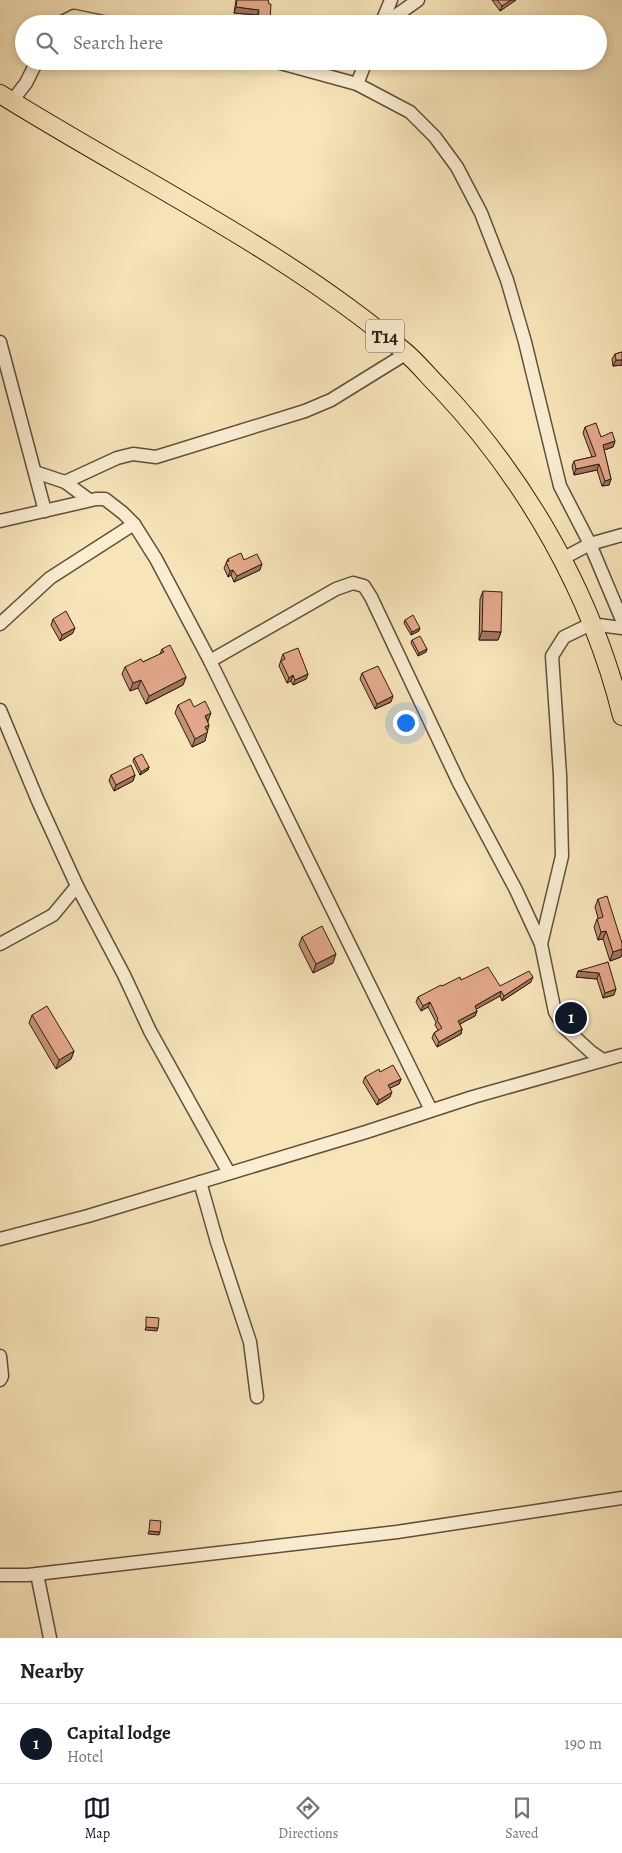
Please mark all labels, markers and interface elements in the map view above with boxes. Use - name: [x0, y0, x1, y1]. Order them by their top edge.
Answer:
- search box: [15, 15, 607, 70]
- icon: search: [33, 29, 61, 57]
- text: Search here: [73, 30, 163, 56]
- road number: T14: [366, 320, 404, 352]
- your location: [393, 710, 419, 736]
- pin: 1: [555, 999, 587, 1037]
- text: Nearby: [20, 1657, 83, 1685]
- text: Capital lodge: [67, 1720, 171, 1746]
- text: 1: [33, 1733, 39, 1755]
- text: 190 m: [564, 1733, 602, 1755]
- text: Hotel: [67, 1746, 103, 1768]
- tab: Map: [83, 1794, 111, 1843]
- tab: Directions: [278, 1794, 338, 1843]
- tab: Saved: [505, 1794, 539, 1843]

